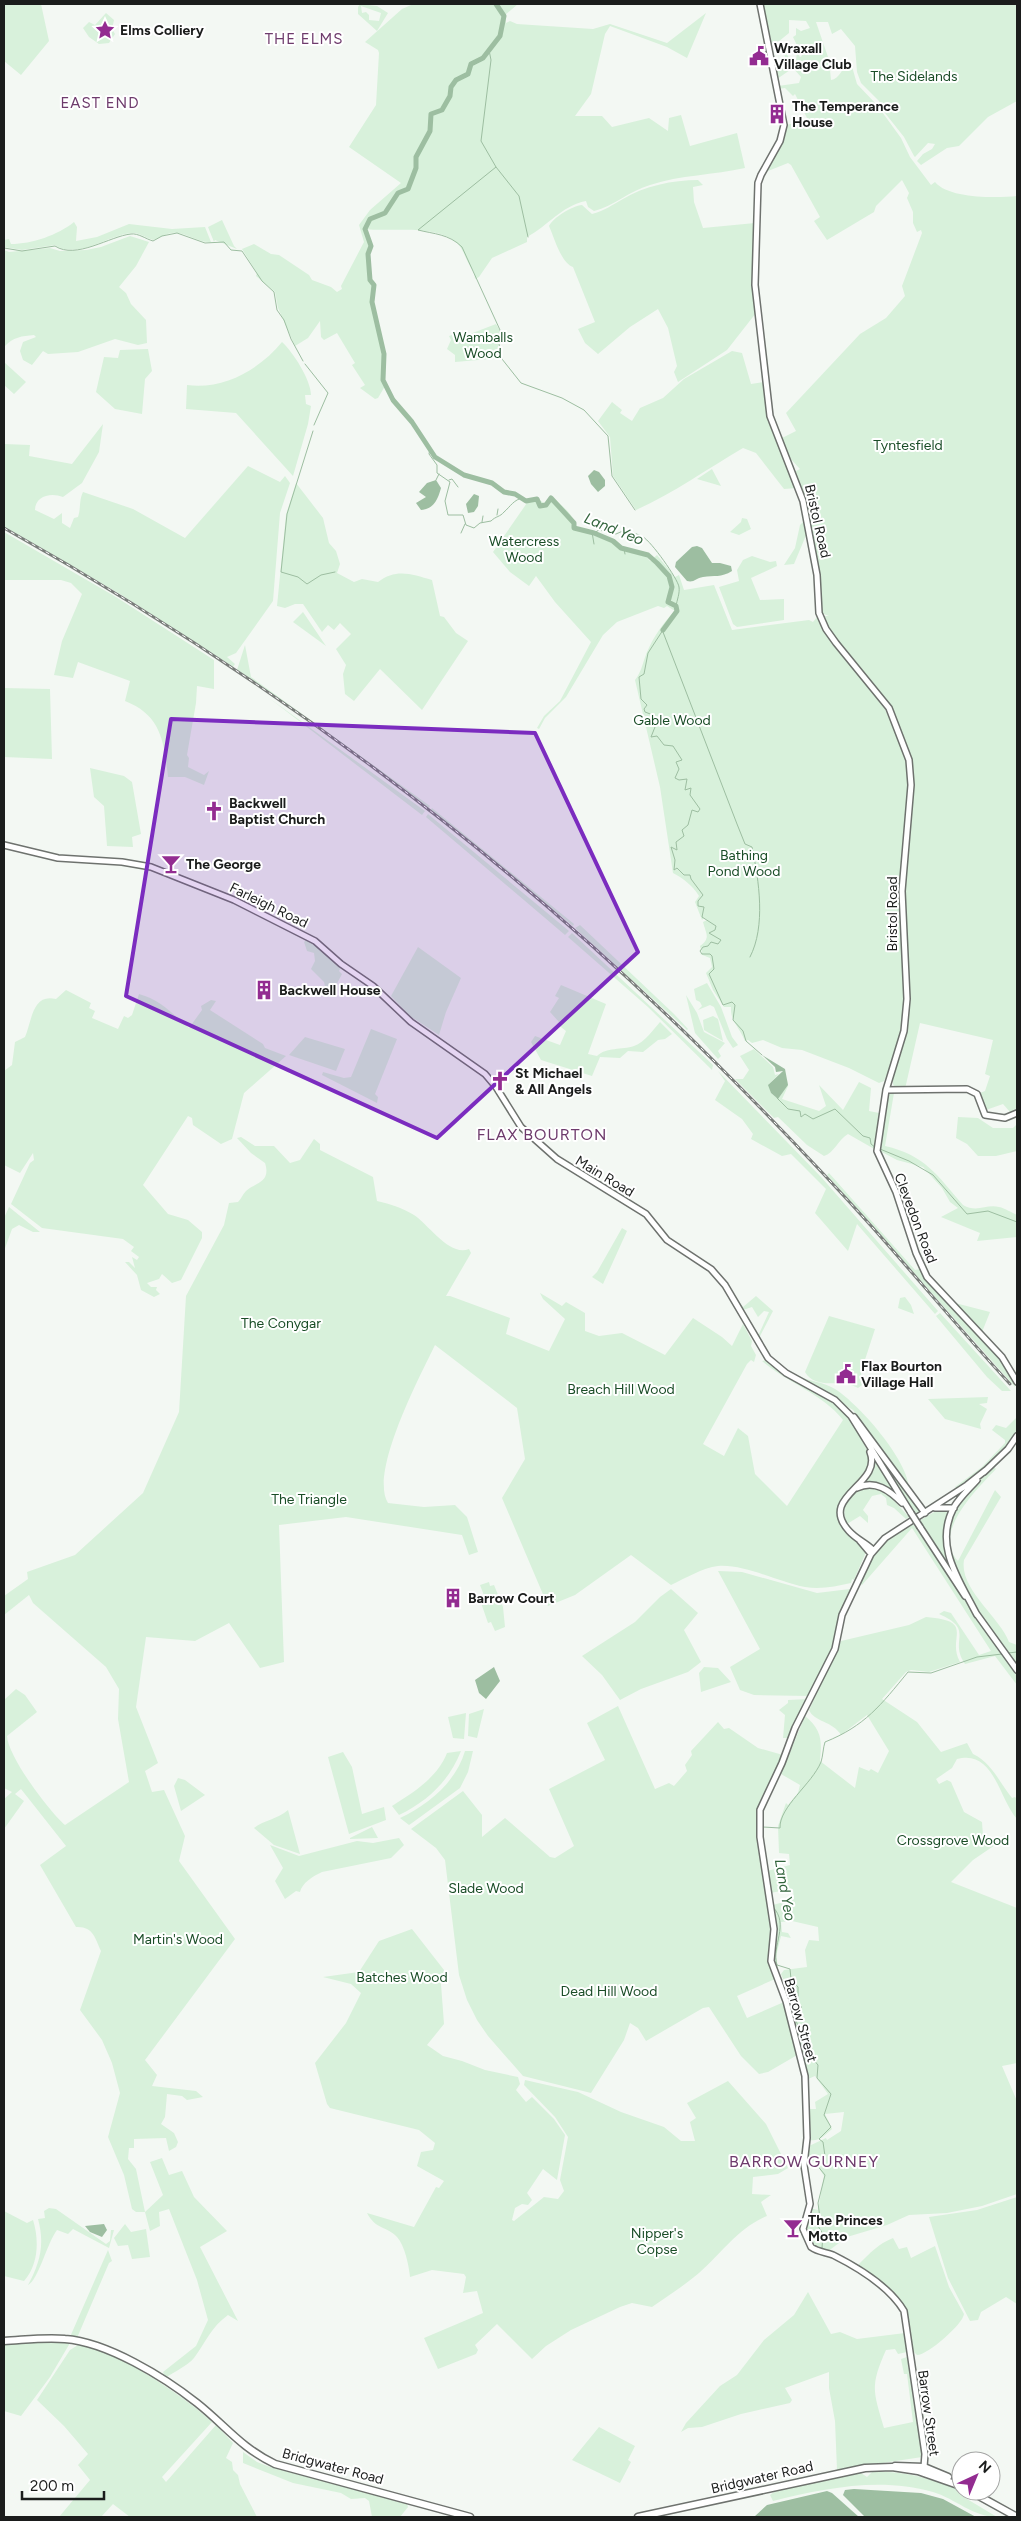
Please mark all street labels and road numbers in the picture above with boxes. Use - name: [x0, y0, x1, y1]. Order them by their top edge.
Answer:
- street label: Bristol Road: [801, 483, 834, 560]
- street label: Bristol Road: [884, 876, 901, 952]
- street label: Farleigh Road: [227, 879, 311, 932]
- street label: Main Road: [572, 1152, 637, 1201]
- street label: Clevedon Road: [891, 1171, 941, 1266]
- street label: Barrow Street: [780, 1976, 821, 2064]
- street label: Barrow Street: [914, 2369, 943, 2457]
- street label: Bridgwater Road: [280, 2445, 385, 2488]
- street label: Bridgwater Road: [709, 2457, 815, 2497]

